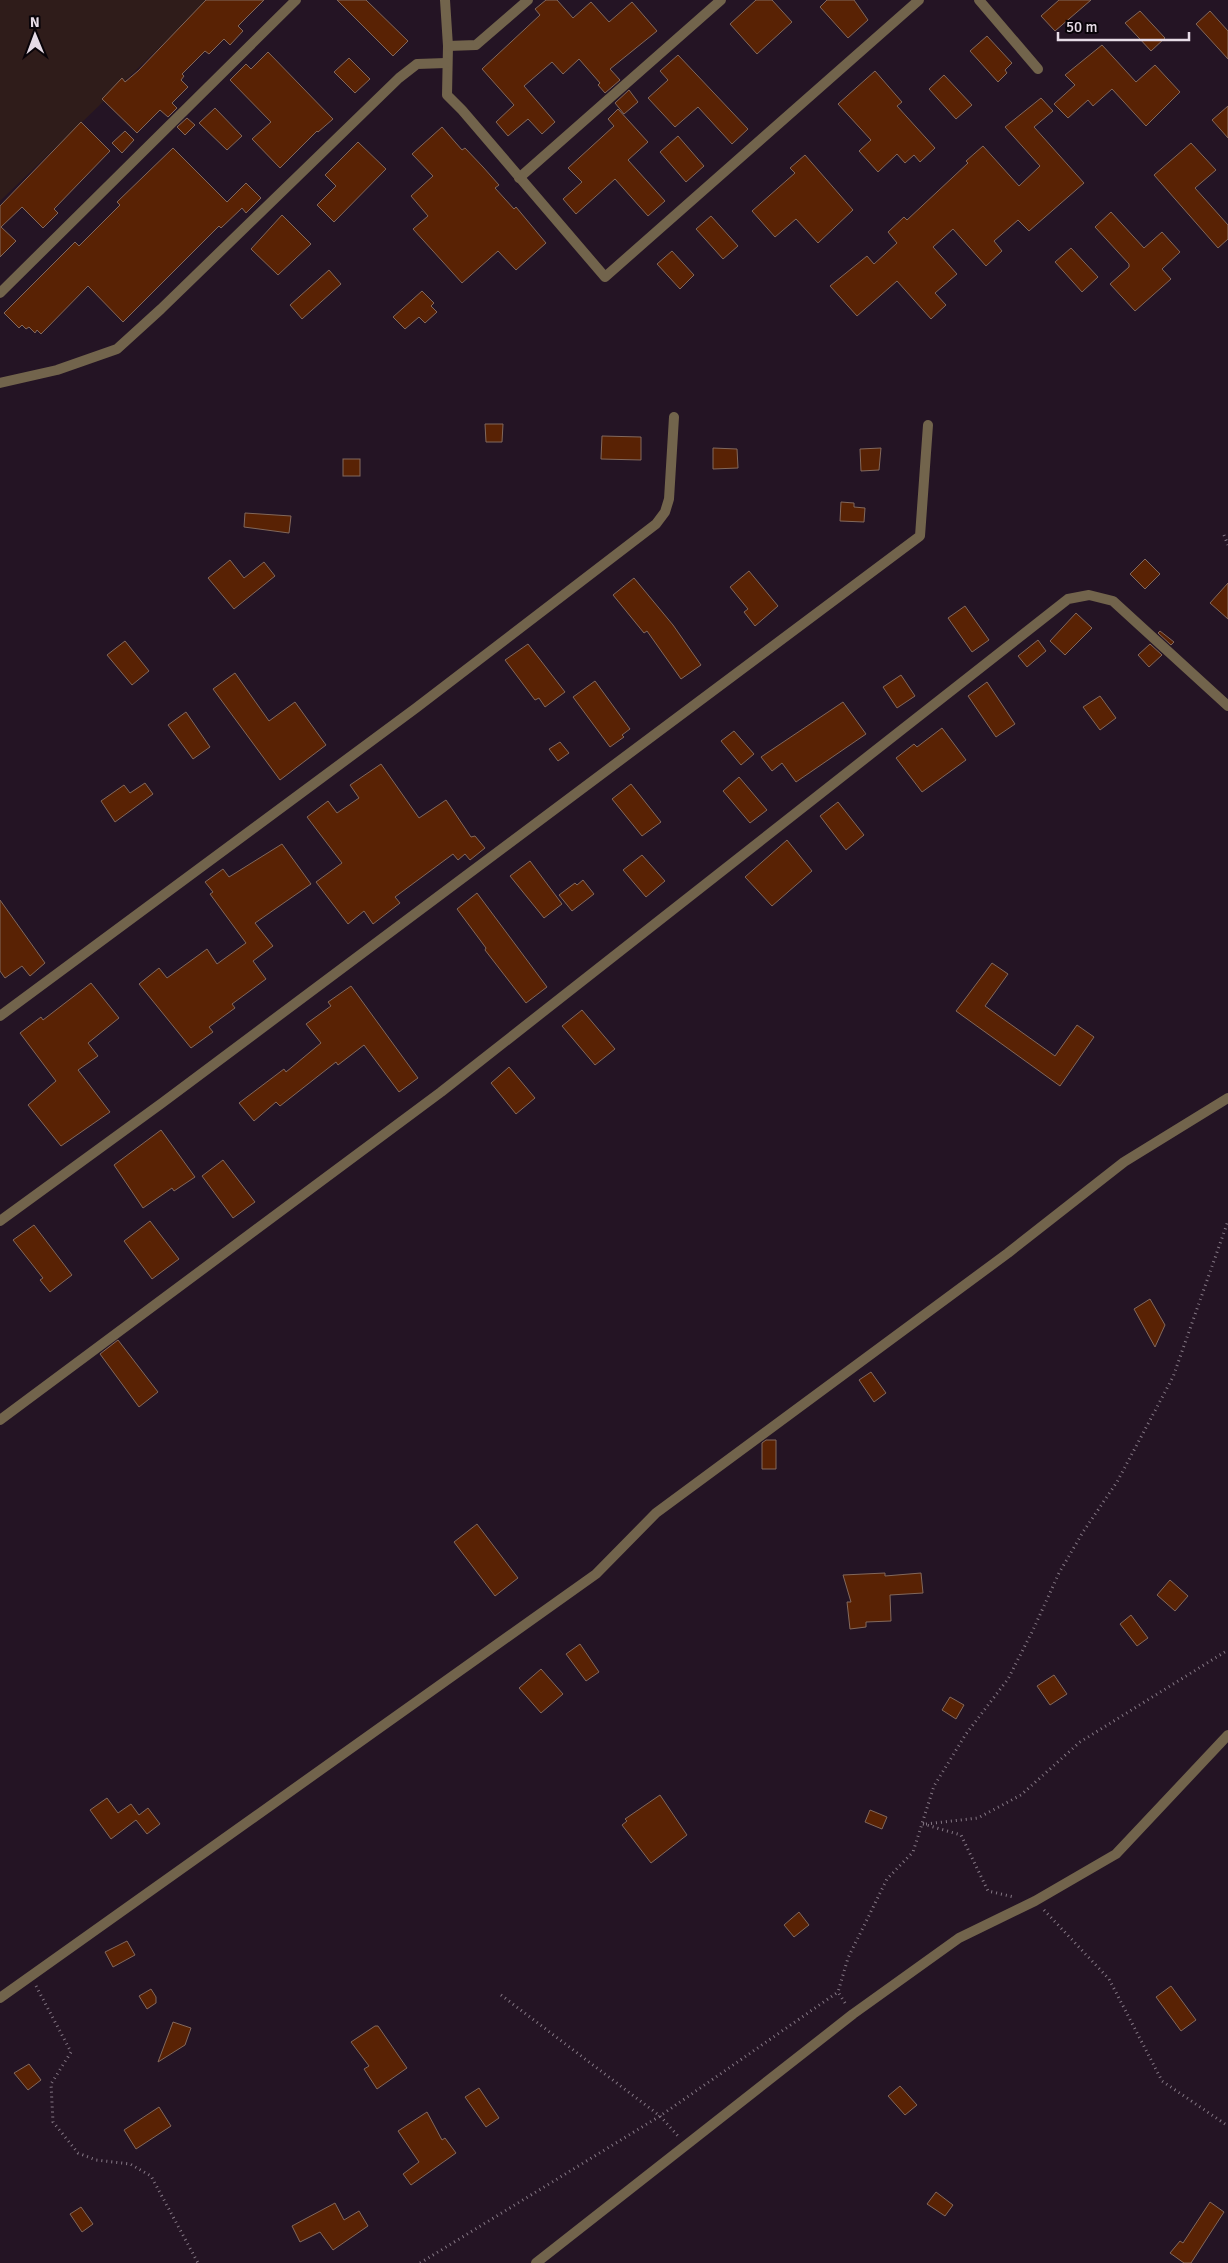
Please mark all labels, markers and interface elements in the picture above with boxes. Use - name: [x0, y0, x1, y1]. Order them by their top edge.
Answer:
- north arrow: [10, 10, 60, 60]
- scale bar: [1058, 10, 1189, 42]
- text: N: [30, 14, 40, 31]
- text: 50 m: [1066, 18, 1097, 36]

